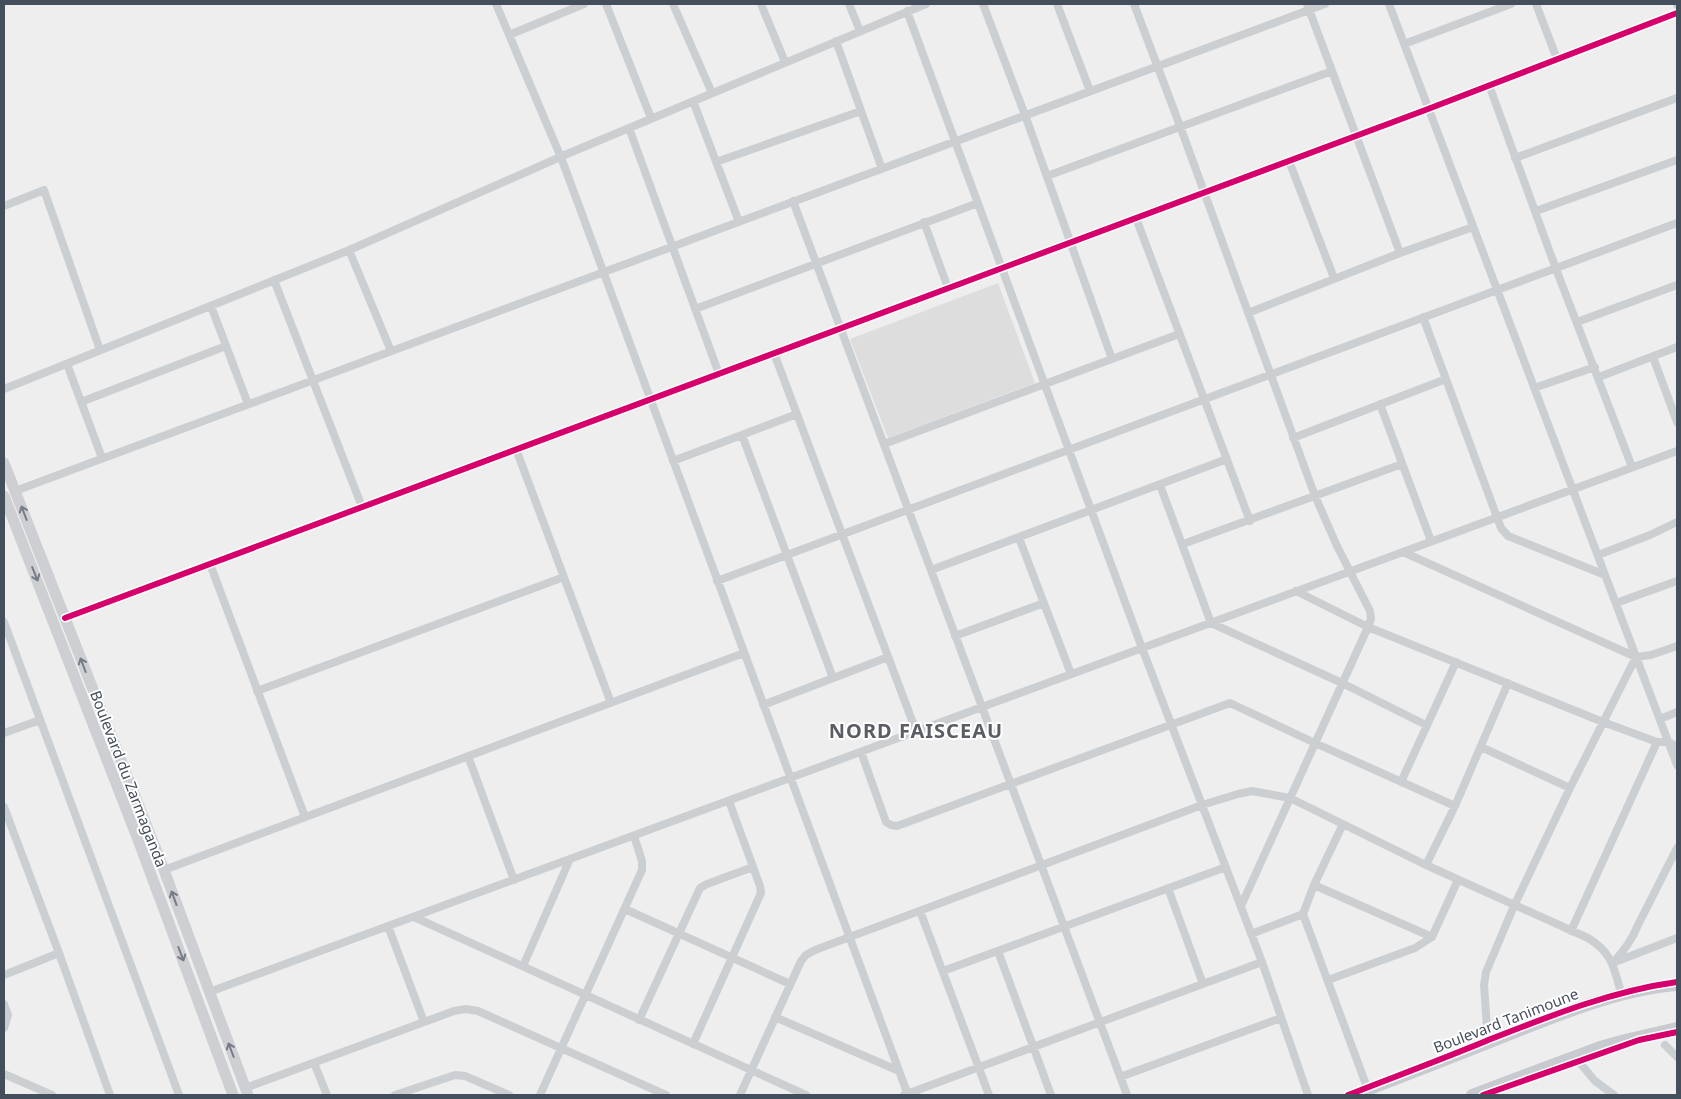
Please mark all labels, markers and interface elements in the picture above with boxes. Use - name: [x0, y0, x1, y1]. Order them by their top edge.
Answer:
- one-way arrow: [19, 506, 28, 521]
- one-way arrow: [31, 566, 40, 581]
- one-way arrow: [78, 657, 87, 673]
- street label: Boulevard du Zarmaganda: [86, 687, 172, 870]
- district label: NORD FAISCEAU: [829, 717, 1003, 744]
- one-way arrow: [169, 890, 178, 906]
- one-way arrow: [177, 946, 186, 961]
- street label: Boulevard Tanimoune: [1430, 983, 1581, 1057]
- one-way arrow: [226, 1042, 235, 1058]

